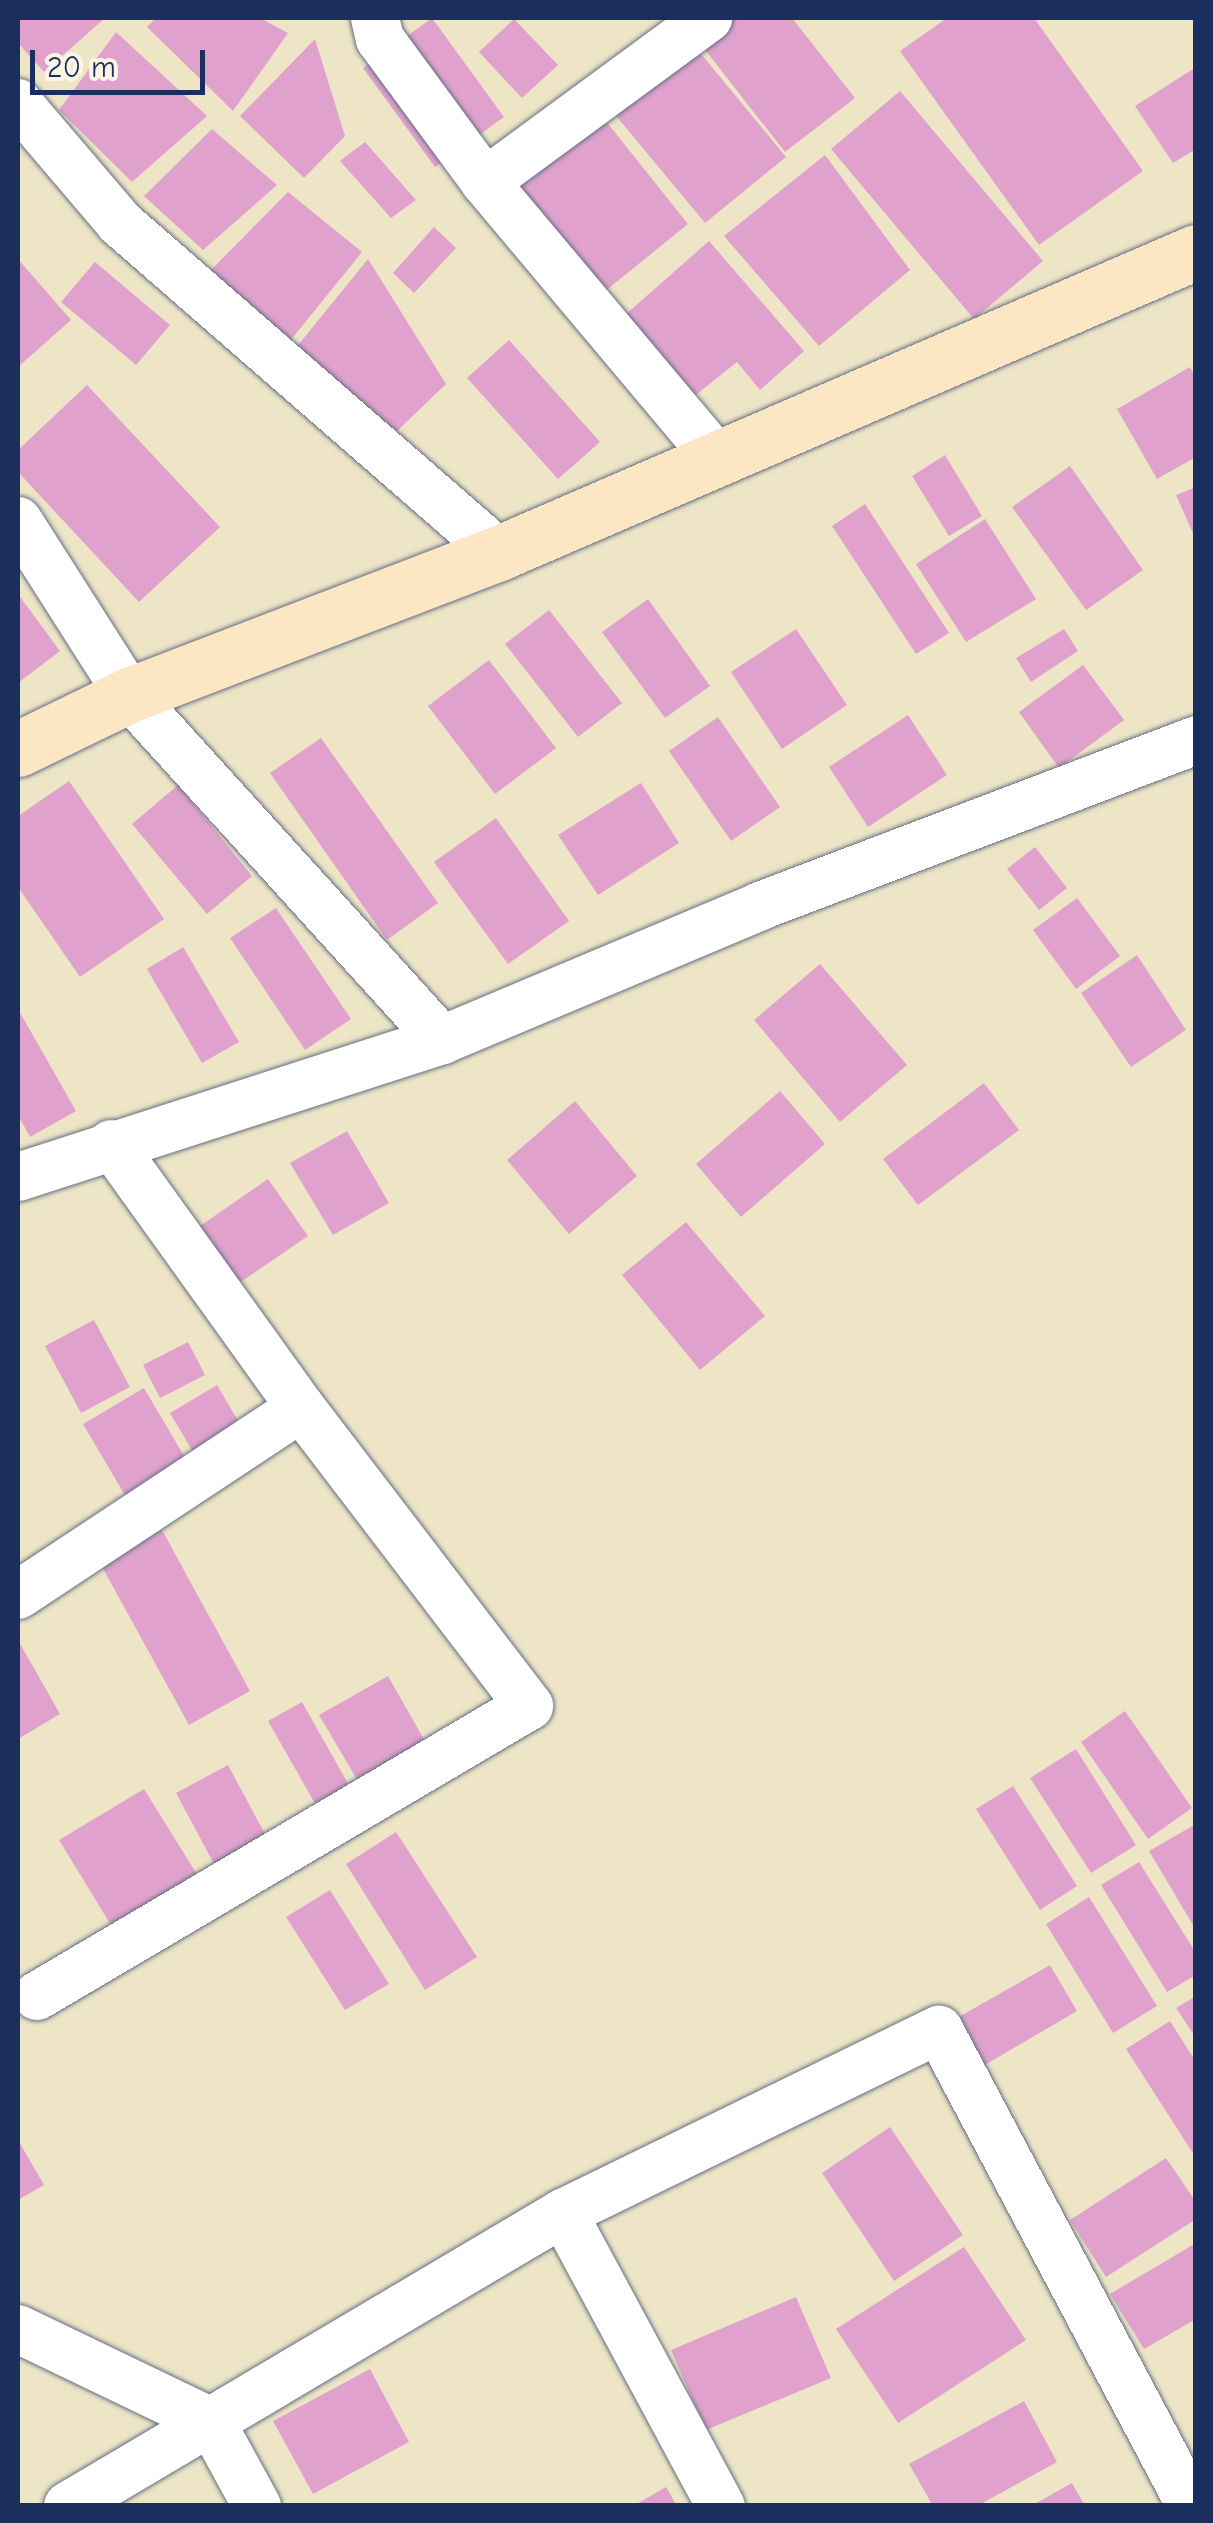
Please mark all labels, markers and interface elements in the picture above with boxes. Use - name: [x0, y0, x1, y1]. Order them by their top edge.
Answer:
- scale bar: [35, 30, 210, 92]
- text: 20 m: [47, 50, 116, 85]

